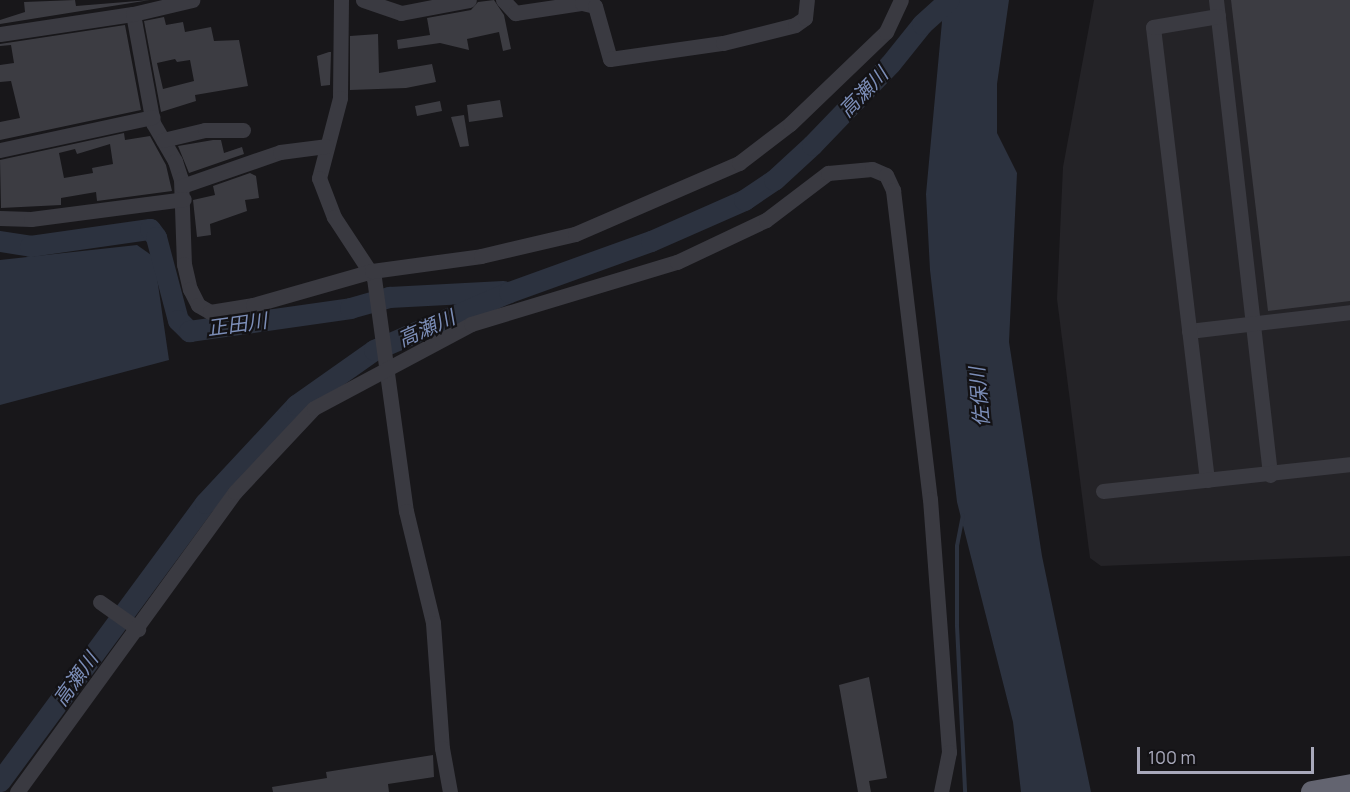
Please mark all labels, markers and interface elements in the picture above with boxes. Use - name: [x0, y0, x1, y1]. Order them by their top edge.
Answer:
- water label: 高瀬川: [834, 62, 892, 122]
- water label: 高瀬川: [394, 305, 458, 351]
- water label: 正田川: [206, 308, 268, 340]
- water label: 佐保川: [964, 366, 994, 428]
- water label: 高瀬川: [48, 648, 102, 710]
- scale bar: [1140, 735, 1317, 773]
- text: 100 m: [1148, 745, 1196, 769]

